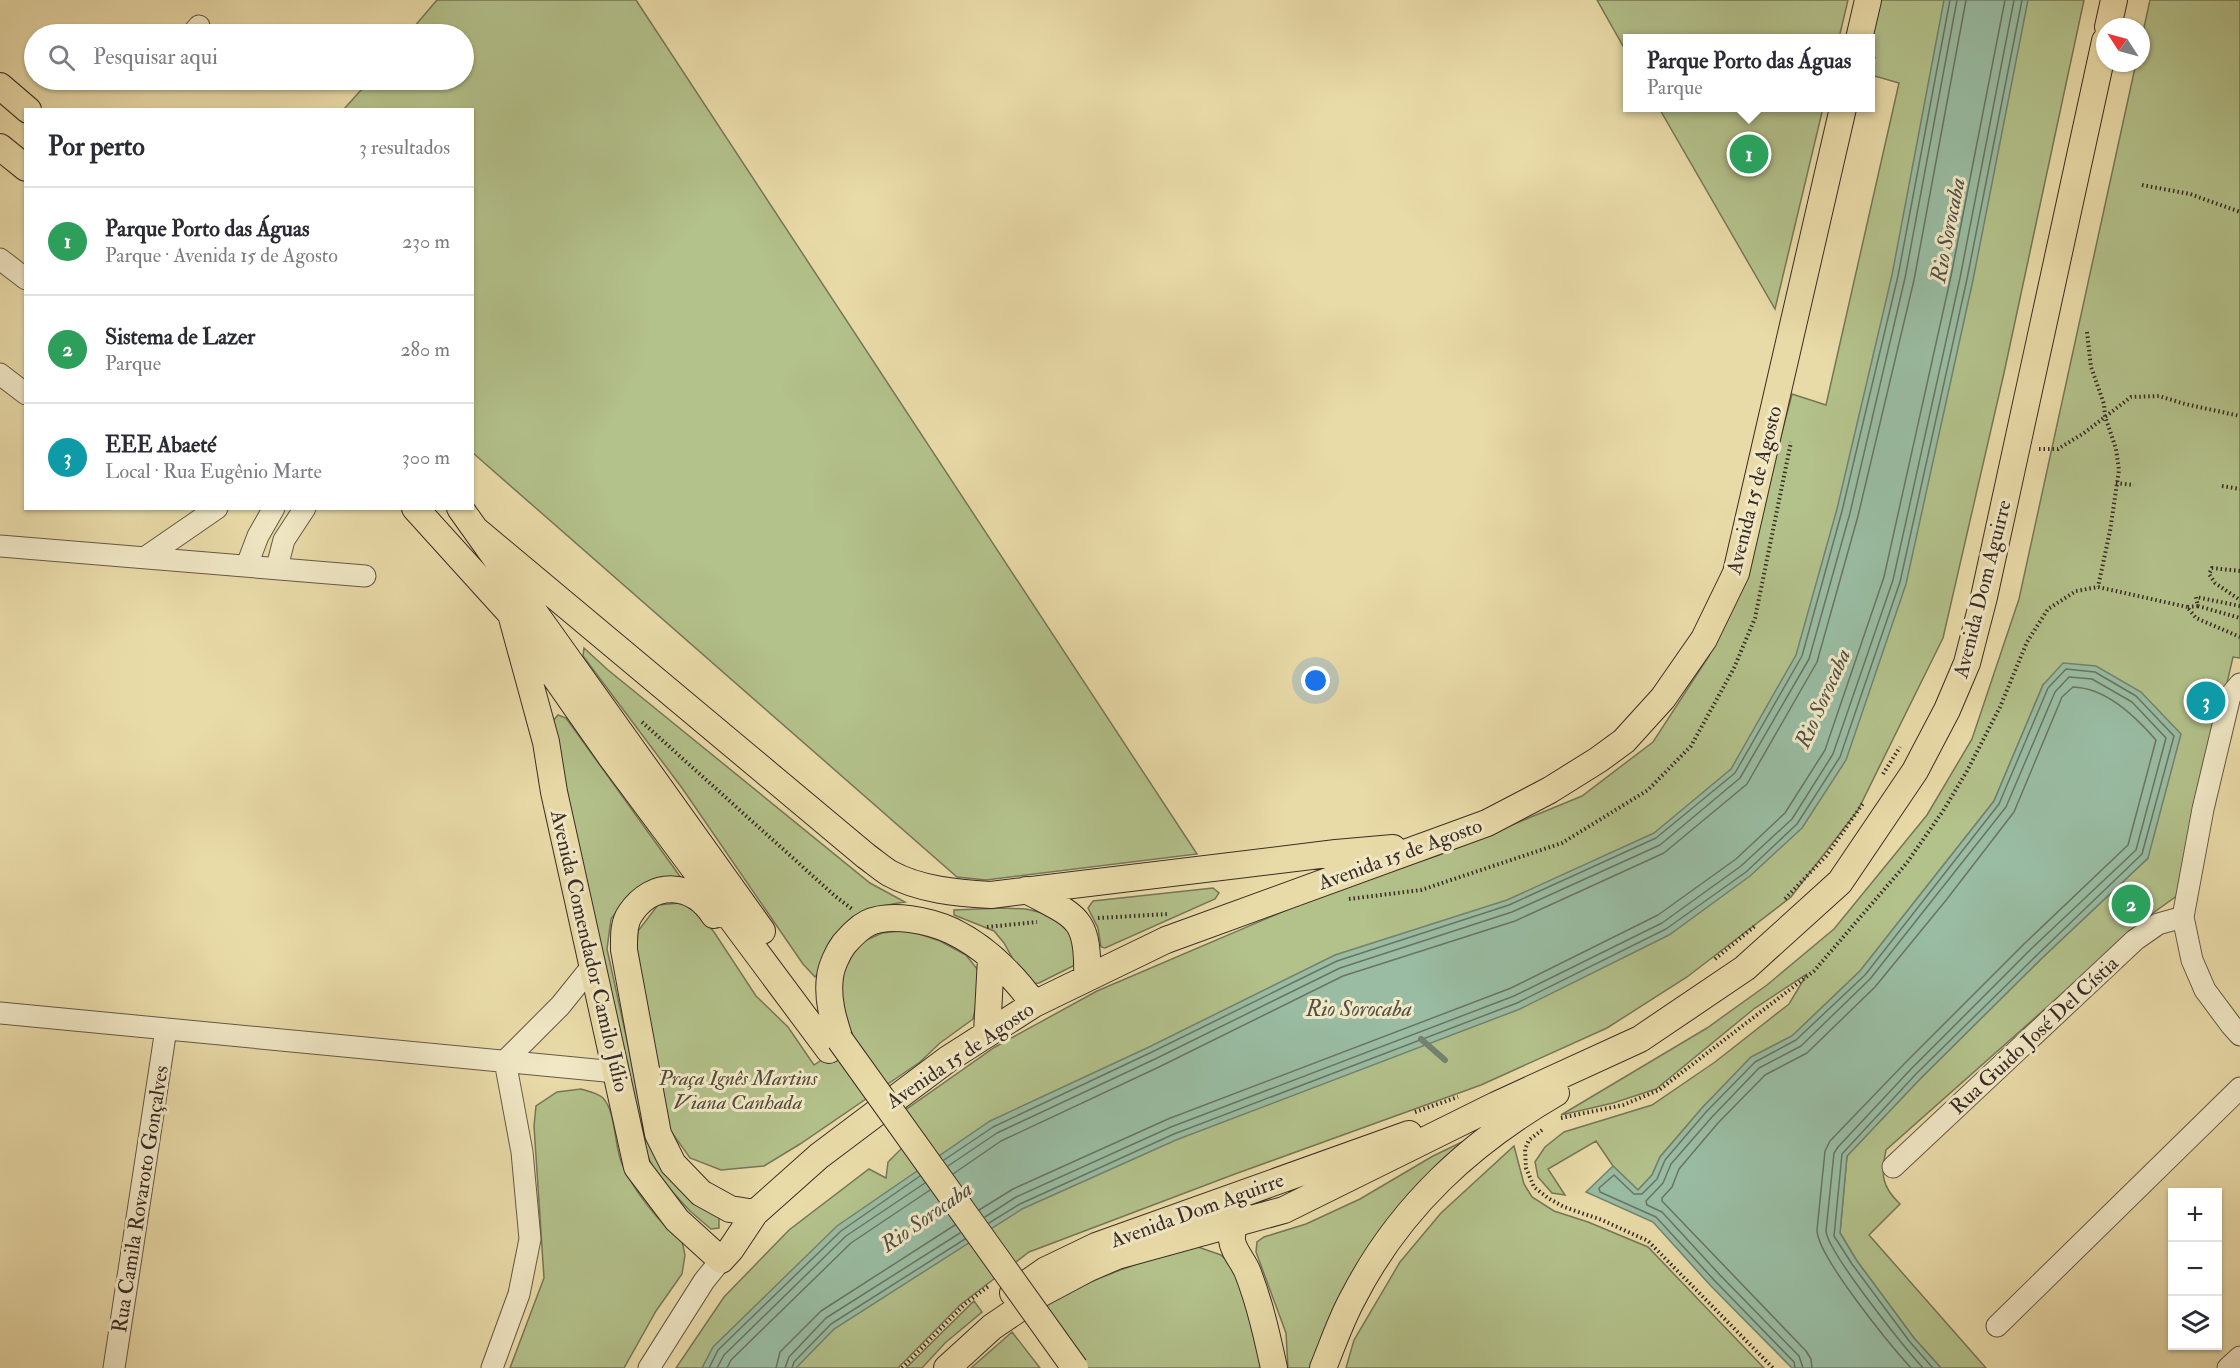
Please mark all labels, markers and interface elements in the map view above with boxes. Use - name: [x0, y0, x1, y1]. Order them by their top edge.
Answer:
- north arrow: [2096, 18, 2150, 72]
- search box: [24, 24, 474, 90]
- popup: [1623, 34, 1875, 112]
- icon: search: [45, 41, 78, 74]
- text: Pesquisar aqui: [93, 43, 218, 71]
- text: Parque Porto das Águas: [1647, 47, 1851, 75]
- text: Parque: [1647, 75, 1703, 100]
- text: Por perto: [48, 131, 145, 163]
- pin: 1: [1730, 132, 1768, 176]
- text: 3 resultados: [359, 135, 450, 160]
- water label: Rio Sorocaba: [1924, 176, 1972, 286]
- text: Parque Porto das Águas: [105, 215, 310, 243]
- text: 1: [64, 229, 71, 254]
- text: 230 m: [402, 229, 450, 254]
- text: Parque · Avenida 15 de Agosto: [105, 243, 338, 268]
- text: Sistema de Lazer: [105, 323, 255, 351]
- text: 2: [62, 337, 73, 362]
- text: 280 m: [400, 337, 450, 362]
- text: Parque: [105, 351, 161, 376]
- street label: Avenida 15 de Agosto: [1720, 403, 1788, 578]
- text: EEE Abaeté: [105, 431, 217, 459]
- text: 3: [64, 445, 71, 470]
- text: 300 m: [402, 445, 450, 470]
- text: Local · Rua Eugênio Marte: [105, 459, 322, 484]
- street label: Avenida Dom Aguirre: [1947, 497, 2018, 682]
- water label: Rio Sorocaba: [1788, 644, 1857, 753]
- your location: [1301, 666, 1330, 695]
- pin: 3: [2186, 678, 2226, 724]
- street label: Avenida Comendador Camilo Júlio: [544, 806, 635, 1095]
- street label: Avenida 15 de Agosto: [1314, 812, 1486, 897]
- pin: 2: [2112, 882, 2150, 926]
- street label: Rua Guido José Del Cístia: [1944, 950, 2125, 1121]
- water label: Rio Sorocaba: [1305, 995, 1412, 1023]
- street label: Avenida 15 de Agosto: [880, 996, 1039, 1115]
- street label: Rua Camila Rovaroto Gonçalves: [106, 1064, 175, 1335]
- park label: Praça Ignês Martins Viana Canhada: [658, 1065, 819, 1116]
- street label: Avenida Dom Aguirre: [1106, 1166, 1288, 1255]
- water label: Rio Sorocaba: [874, 1175, 978, 1259]
- map controls: [2168, 1188, 2222, 1350]
- button: +: [2168, 1188, 2222, 1242]
- button: −: [2168, 1242, 2222, 1296]
- button: layers: [2168, 1296, 2222, 1350]

